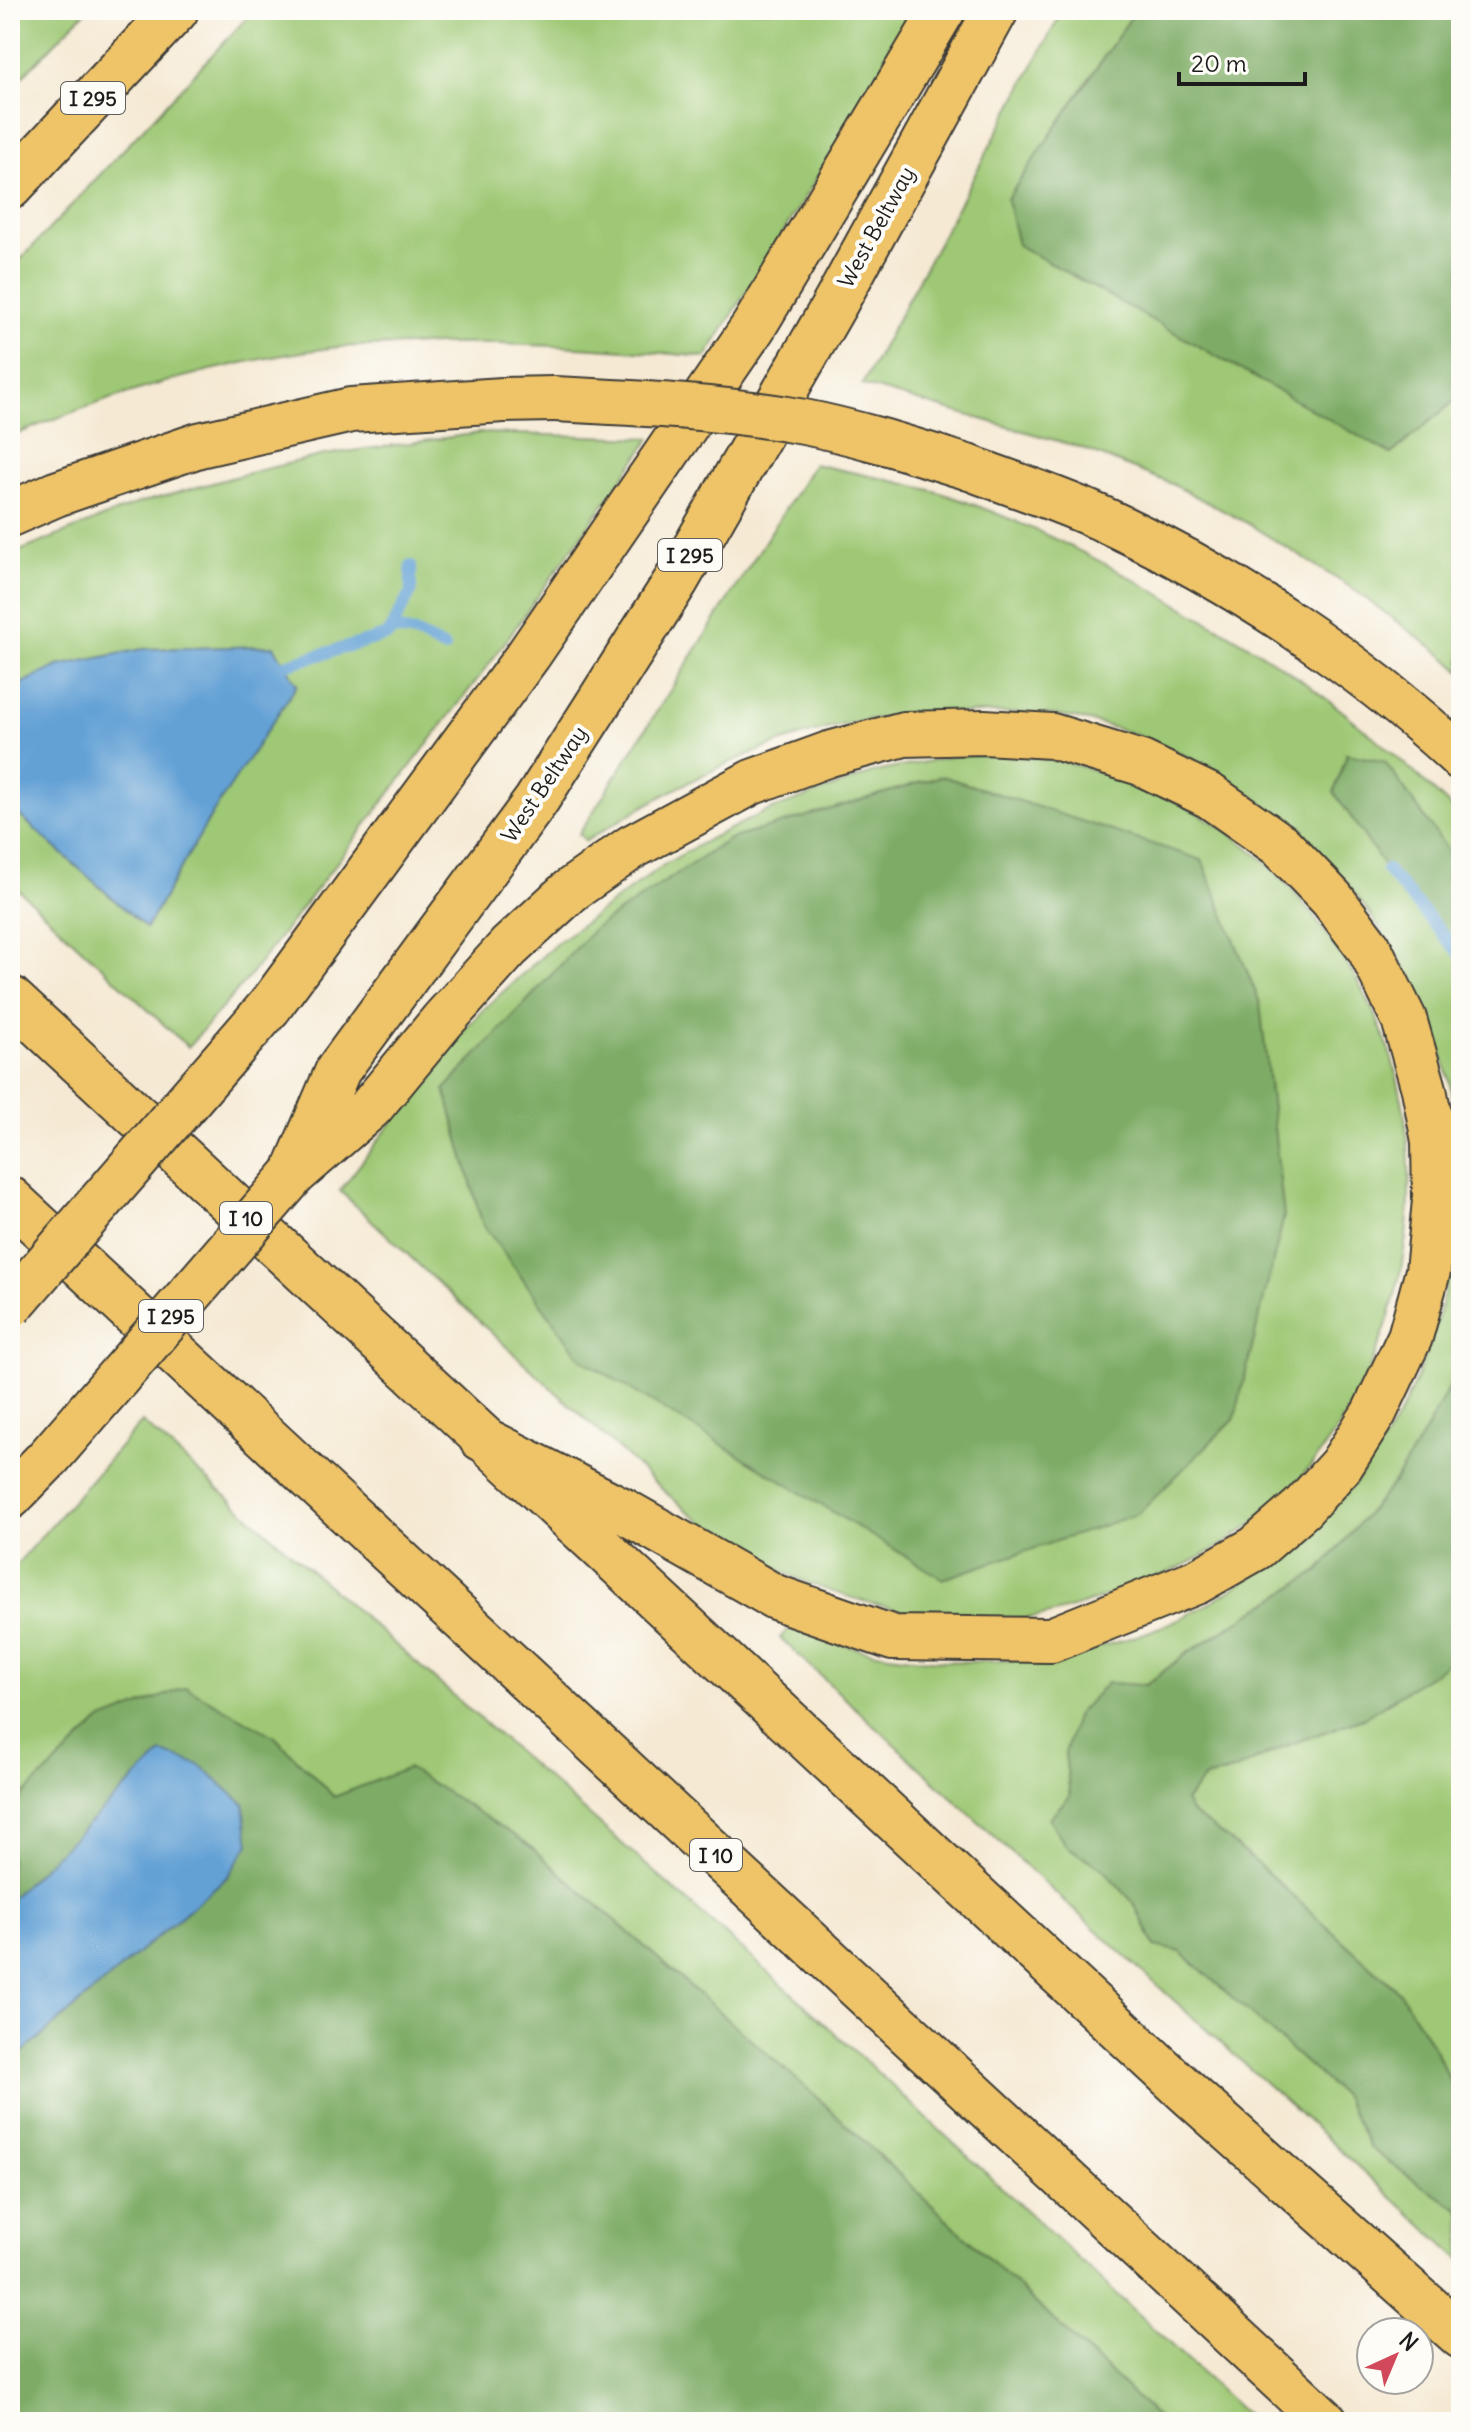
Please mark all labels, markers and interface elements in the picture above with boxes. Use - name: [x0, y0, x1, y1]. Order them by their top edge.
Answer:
- scale bar: [1179, 36, 1305, 86]
- text: 20 m: [1191, 48, 1247, 78]
- road number: I 295: [61, 82, 125, 114]
- street label: West Beltway: [831, 161, 921, 293]
- road number: I 295: [658, 539, 722, 571]
- street label: West Beltway: [495, 720, 593, 848]
- road number: I 10: [220, 1202, 272, 1234]
- road number: I 295: [139, 1300, 203, 1332]
- road number: I 10: [690, 1839, 742, 1871]
- north arrow: [1355, 2316, 1435, 2396]
- text: N: [1394, 2326, 1424, 2357]

